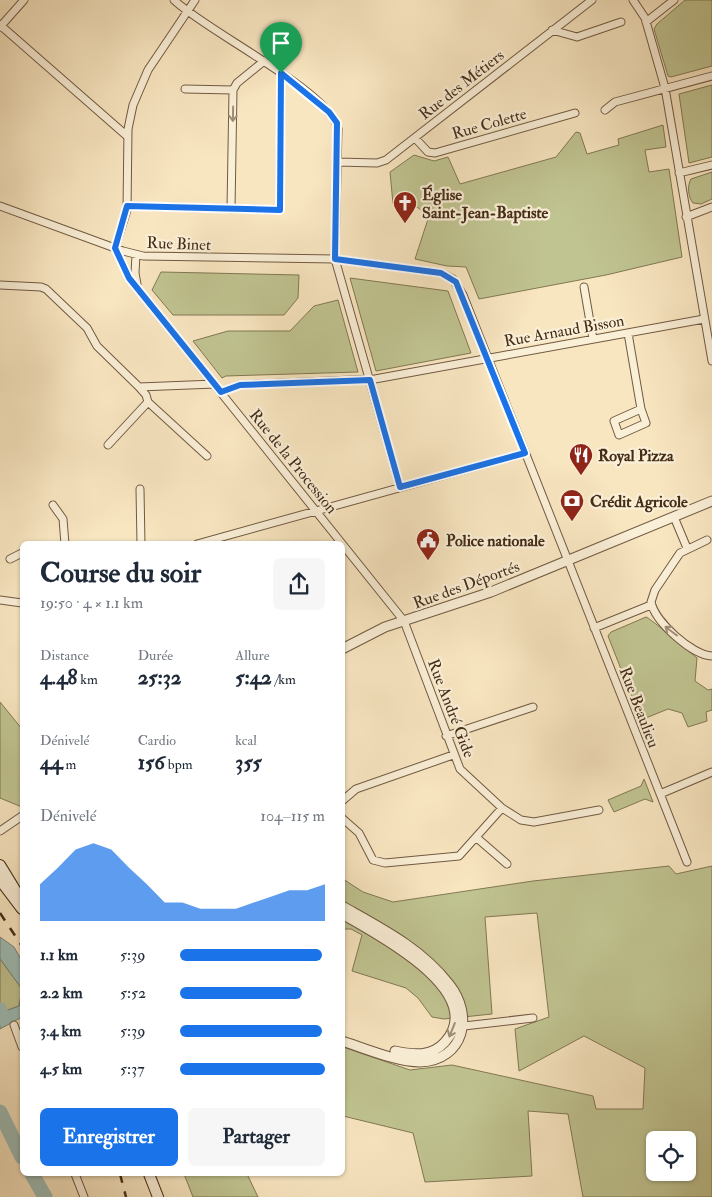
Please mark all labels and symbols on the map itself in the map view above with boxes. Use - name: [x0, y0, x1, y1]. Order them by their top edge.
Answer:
- pin: [260, 22, 302, 73]
- street label: Rue des Métiers: [415, 45, 508, 124]
- street label: Rue Colette: [450, 104, 529, 144]
- one-way arrow: [228, 105, 238, 121]
- place label: Église Saint-Jean-Baptiste: [422, 184, 549, 224]
- church icon: Église Saint-Jean-Baptiste: [392, 190, 418, 224]
- street label: Rue Binet: [146, 233, 212, 255]
- street label: Rue Arnaud Bisson: [503, 311, 626, 351]
- street label: Rue de la Procession: [245, 405, 341, 518]
- restaurant icon: Royal Pizza: [568, 442, 594, 476]
- place label: Royal Pizza: [598, 446, 674, 467]
- bank icon: Crédit Agricole: [559, 488, 585, 522]
- place label: Crédit Agricole: [590, 492, 688, 513]
- public building icon: Police nationale: [415, 527, 441, 561]
- place label: Police nationale: [446, 531, 545, 551]
- street label: Rue des Déportés: [410, 556, 523, 614]
- one-way arrow: [664, 626, 678, 636]
- street label: Rue André Gide: [423, 656, 479, 761]
- street label: Rue Beaulieu: [615, 664, 664, 751]
- one-way arrow: [447, 1022, 456, 1037]

